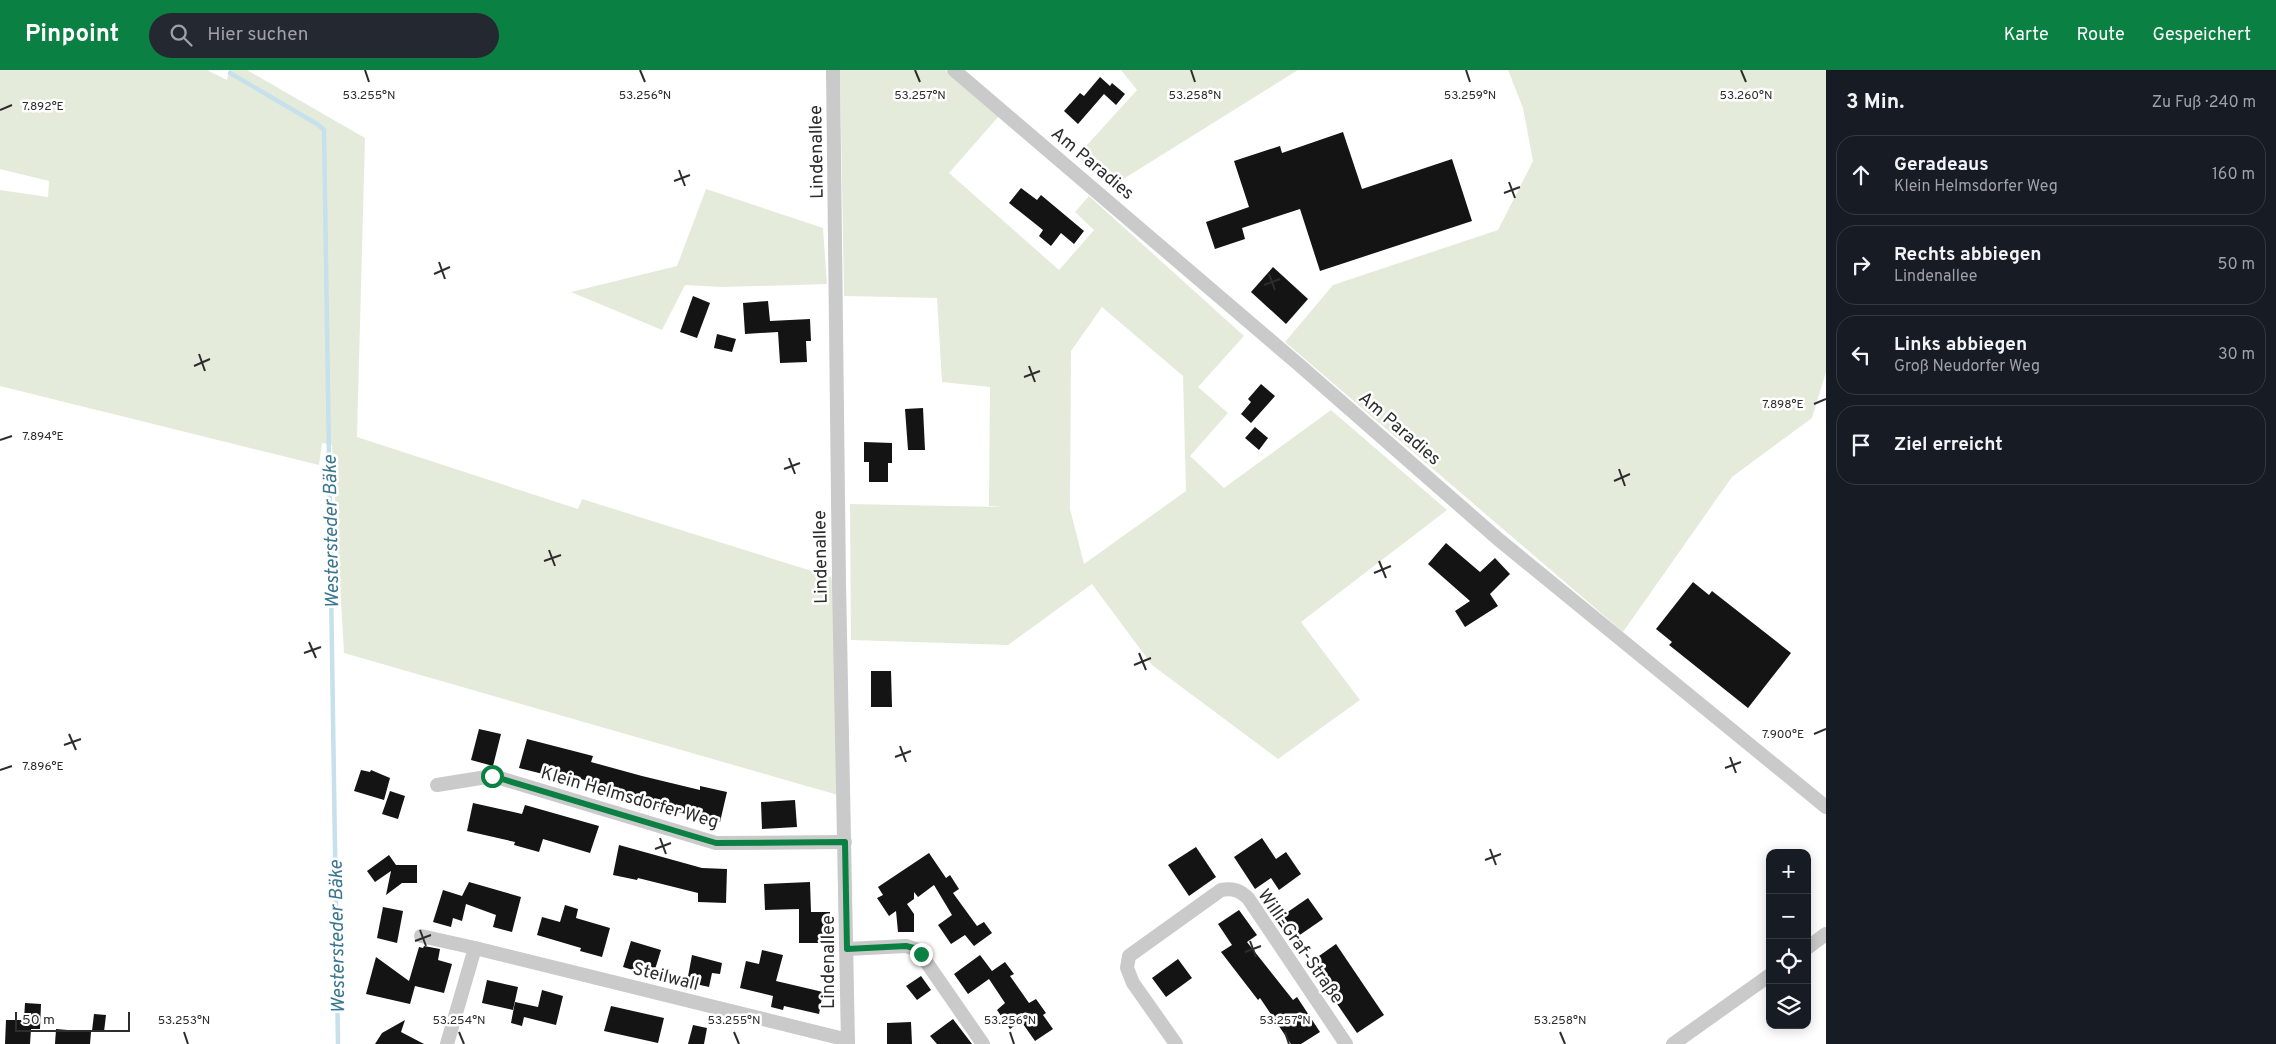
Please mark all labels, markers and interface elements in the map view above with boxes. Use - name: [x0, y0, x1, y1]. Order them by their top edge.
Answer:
- search box: [149, 13, 499, 58]
- text: Pinpoint: [25, 20, 119, 50]
- icon: search: [167, 21, 195, 49]
- text: Hier suchen: [207, 23, 308, 47]
- text: Karte: [2004, 24, 2049, 47]
- text: Route: [2077, 24, 2125, 47]
- text: Gespeichert: [2153, 24, 2251, 47]
- text: 53.255°N: [343, 88, 395, 104]
- text: 53.256°N: [619, 88, 671, 104]
- text: 53.257°N: [894, 88, 946, 104]
- text: 53.258°N: [1169, 88, 1221, 104]
- text: 53.259°N: [1444, 88, 1496, 104]
- text: 53.260°N: [1720, 88, 1772, 104]
- text: 3 Min.: [1846, 89, 1904, 116]
- text: Zu Fuß · 240 m: [2152, 93, 2256, 113]
- text: 7.892°E: [22, 99, 64, 115]
- street label: Lindenallee: [805, 105, 830, 199]
- street label: Am Paradies: [1046, 123, 1138, 206]
- text: Geradeaus: [1894, 153, 1989, 177]
- icon: ahead: [1847, 161, 1875, 189]
- text: 160 m: [2212, 165, 2255, 185]
- text: Klein Helmsdorfer Weg: [1894, 177, 2058, 197]
- text: Rechts abbiegen: [1894, 243, 2042, 267]
- icon: right: [1847, 251, 1875, 279]
- text: 50 m: [2218, 255, 2255, 275]
- text: Lindenallee: [1894, 267, 1977, 287]
- text: Links abbiegen: [1894, 333, 2027, 357]
- icon: left: [1847, 341, 1875, 369]
- text: 30 m: [2218, 345, 2255, 365]
- text: Groß Neudorfer Weg: [1894, 357, 2040, 377]
- street label: Am Paradies: [1353, 387, 1445, 471]
- text: 7.898°E: [1762, 397, 1804, 413]
- text: 7.894°E: [22, 429, 64, 445]
- icon: arrive: [1847, 431, 1875, 459]
- text: Ziel erreicht: [1894, 433, 2003, 457]
- water label: Westersteder Bäke: [319, 455, 345, 609]
- street label: Lindenallee: [809, 510, 834, 604]
- text: 7.900°E: [1762, 727, 1804, 743]
- text: 7.896°E: [22, 759, 64, 775]
- street label: Klein Helmsdorfer Weg: [538, 762, 721, 835]
- route start: [481, 765, 504, 788]
- map controls: [1766, 849, 1811, 1029]
- button: +: [1766, 849, 1811, 894]
- water label: Westersteder Bäke: [325, 860, 351, 1014]
- street label: Willi-Graf-Straße: [1252, 885, 1348, 1009]
- button: −: [1766, 894, 1811, 939]
- street label: Lindenallee: [818, 915, 841, 1009]
- button: locate: [1766, 939, 1811, 984]
- route end: [910, 943, 933, 966]
- street label: Steilwall: [630, 958, 701, 997]
- button: layers: [1766, 984, 1811, 1029]
- scale bar: [15, 1009, 130, 1032]
- text: 50 m: [22, 1012, 55, 1029]
- text: 53.253°N: [158, 1013, 210, 1029]
- text: 53.254°N: [432, 1013, 486, 1029]
- text: 53.255°N: [708, 1013, 760, 1029]
- text: 53.256°N: [984, 1013, 1036, 1029]
- text: 53.257°N: [1259, 1013, 1311, 1029]
- text: 53.258°N: [1534, 1013, 1586, 1029]

